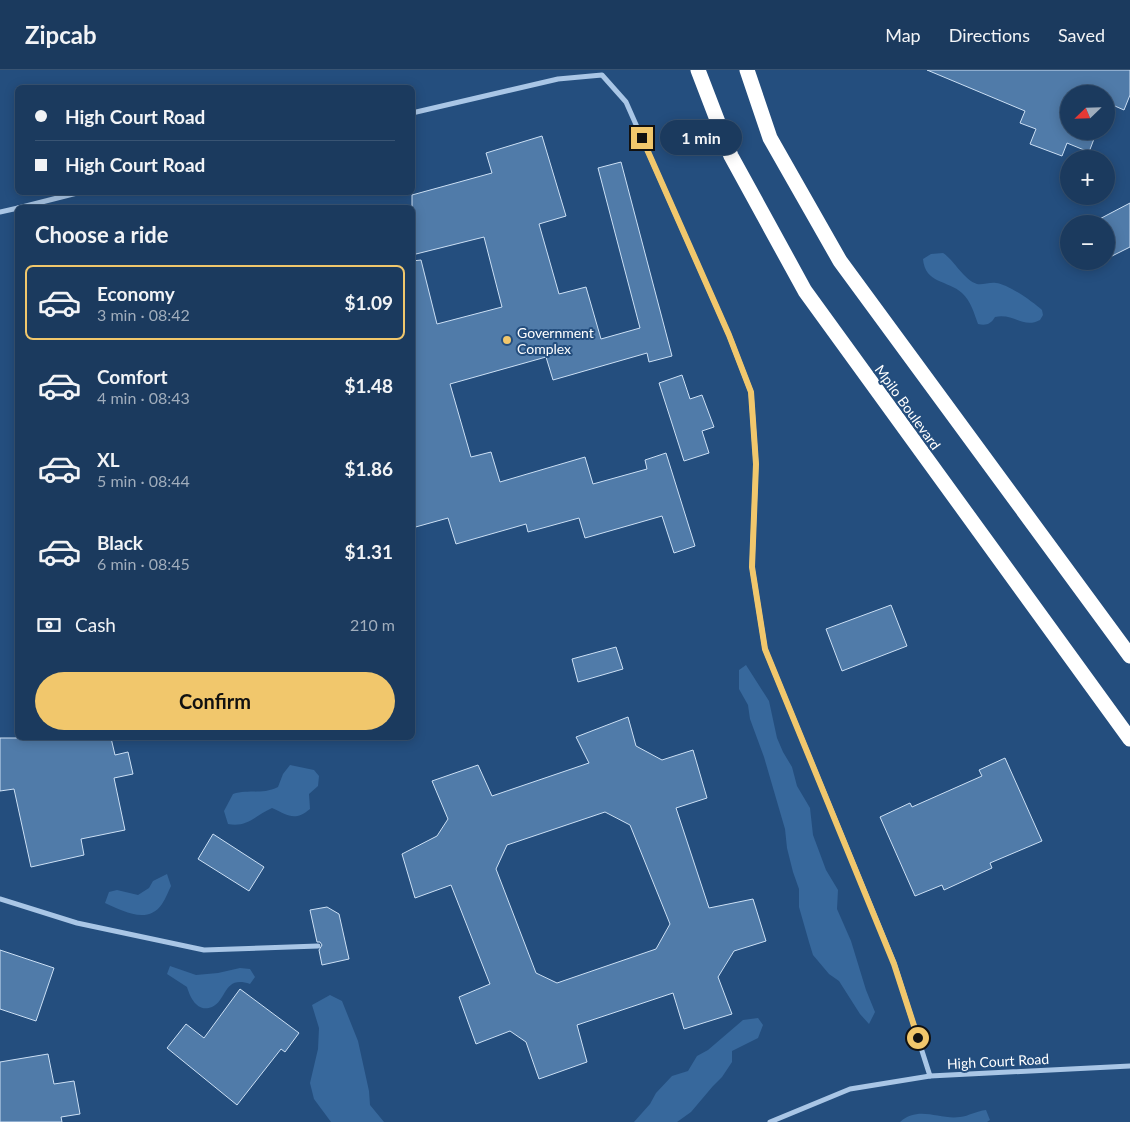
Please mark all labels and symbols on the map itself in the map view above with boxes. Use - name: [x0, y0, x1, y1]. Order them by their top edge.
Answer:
- north arrow: [1060, 85, 1115, 140]
- callout: 1 min: [660, 120, 742, 156]
- route end: [631, 127, 653, 149]
- place label: Government Complex: [517, 324, 594, 357]
- marker: Government Complex: [501, 334, 513, 346]
- street label: Mpilo Boulevard: [871, 361, 945, 453]
- route start: [907, 1027, 929, 1049]
- street label: High Court Road: [946, 1050, 1050, 1072]

